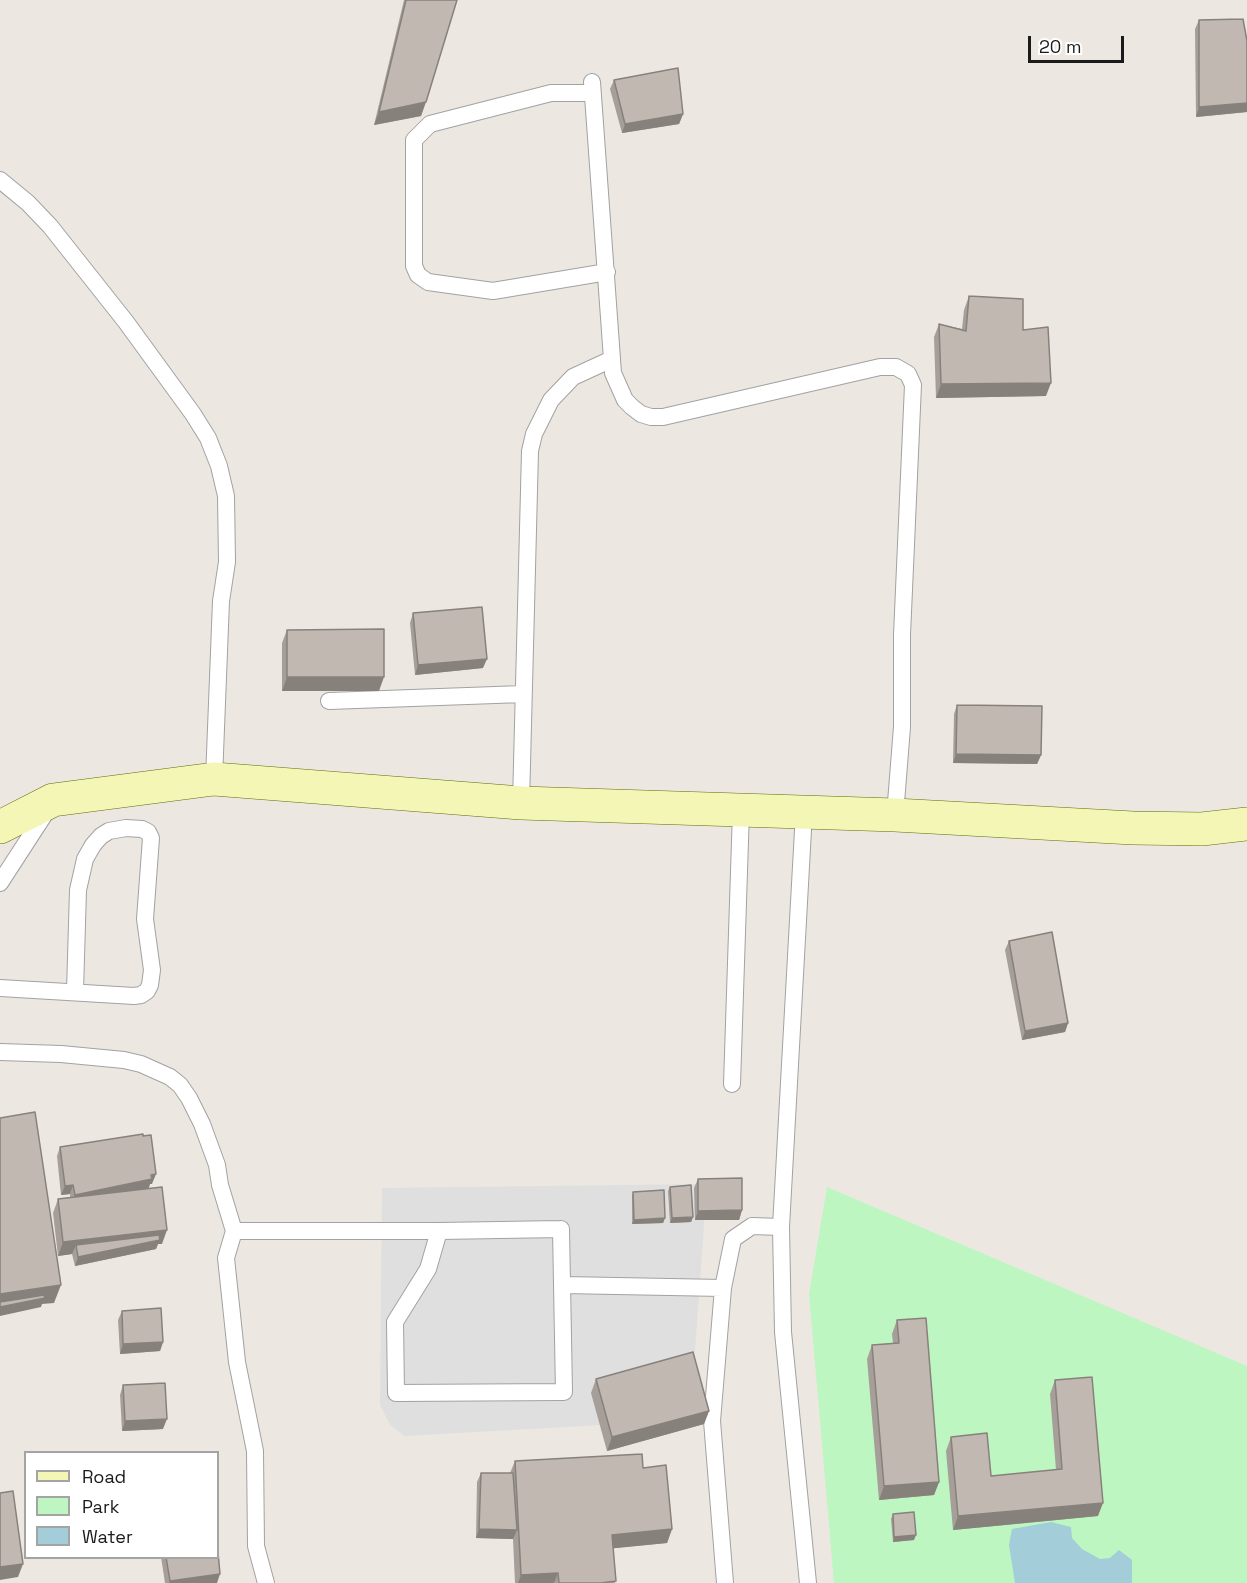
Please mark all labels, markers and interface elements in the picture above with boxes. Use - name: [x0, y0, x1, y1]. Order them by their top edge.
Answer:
- scale bar: [1031, 24, 1127, 62]
- text: 20 m: [1039, 35, 1082, 58]
- legend: [24, 1451, 219, 1559]
- text: Road: [82, 1465, 126, 1488]
- text: Park: [82, 1495, 119, 1518]
- text: Water: [82, 1525, 133, 1548]

